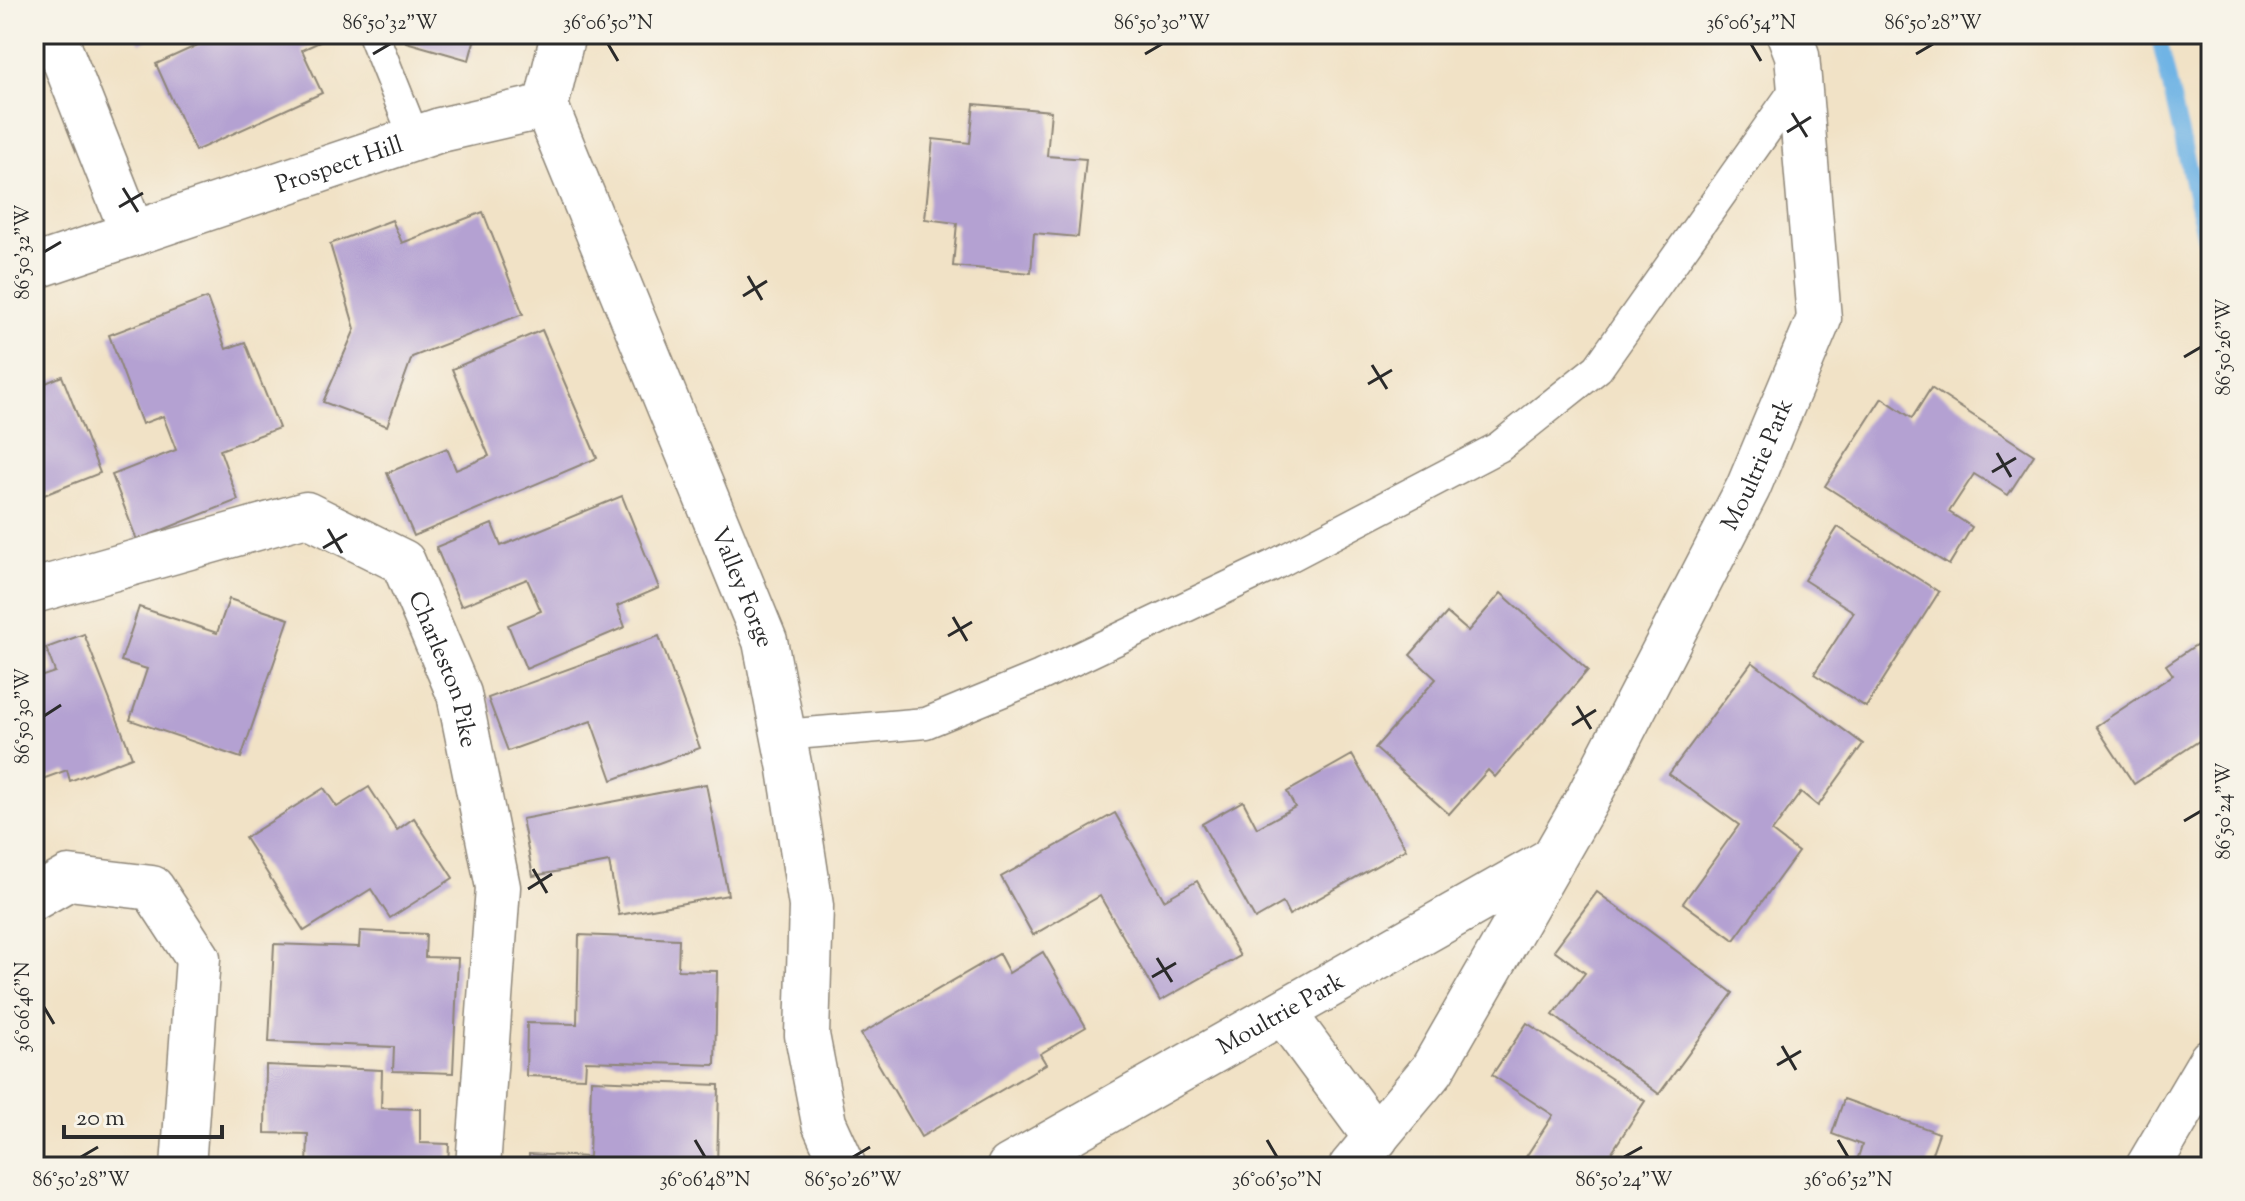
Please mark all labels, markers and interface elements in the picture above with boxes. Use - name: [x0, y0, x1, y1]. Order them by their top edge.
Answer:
- text: 86°50'32"W: [342, 10, 438, 39]
- text: 36°06'50"N: [563, 10, 653, 39]
- text: 86°50'30"W: [1114, 10, 1210, 39]
- text: 36°06'54"N: [1706, 10, 1796, 39]
- text: 86°50'28"W: [1884, 10, 1982, 39]
- street label: Prospect Hill: [271, 129, 408, 203]
- text: 86°50'32"W: [10, 204, 39, 300]
- text: 86°50'26"W: [2211, 298, 2240, 396]
- street label: Moultrie Park: [1714, 394, 1803, 537]
- street label: Valley Forge: [701, 522, 781, 650]
- street label: Charleston Pike: [398, 586, 484, 751]
- text: 86°50'30"W: [10, 668, 39, 764]
- text: 86°50'24"W: [2211, 762, 2240, 860]
- text: 36°06'46"N: [10, 962, 39, 1052]
- street label: Moultrie Park: [1212, 965, 1351, 1065]
- scale bar: [64, 1089, 222, 1139]
- text: 20 m: [76, 1102, 125, 1136]
- text: 86°50'28"W: [32, 1167, 130, 1196]
- text: 36°06'48"N: [659, 1167, 751, 1196]
- text: 86°50'26"W: [804, 1167, 902, 1196]
- text: 36°06'50"N: [1232, 1167, 1322, 1196]
- text: 86°50'24"W: [1575, 1167, 1673, 1196]
- text: 36°06'52"N: [1804, 1167, 1892, 1196]

